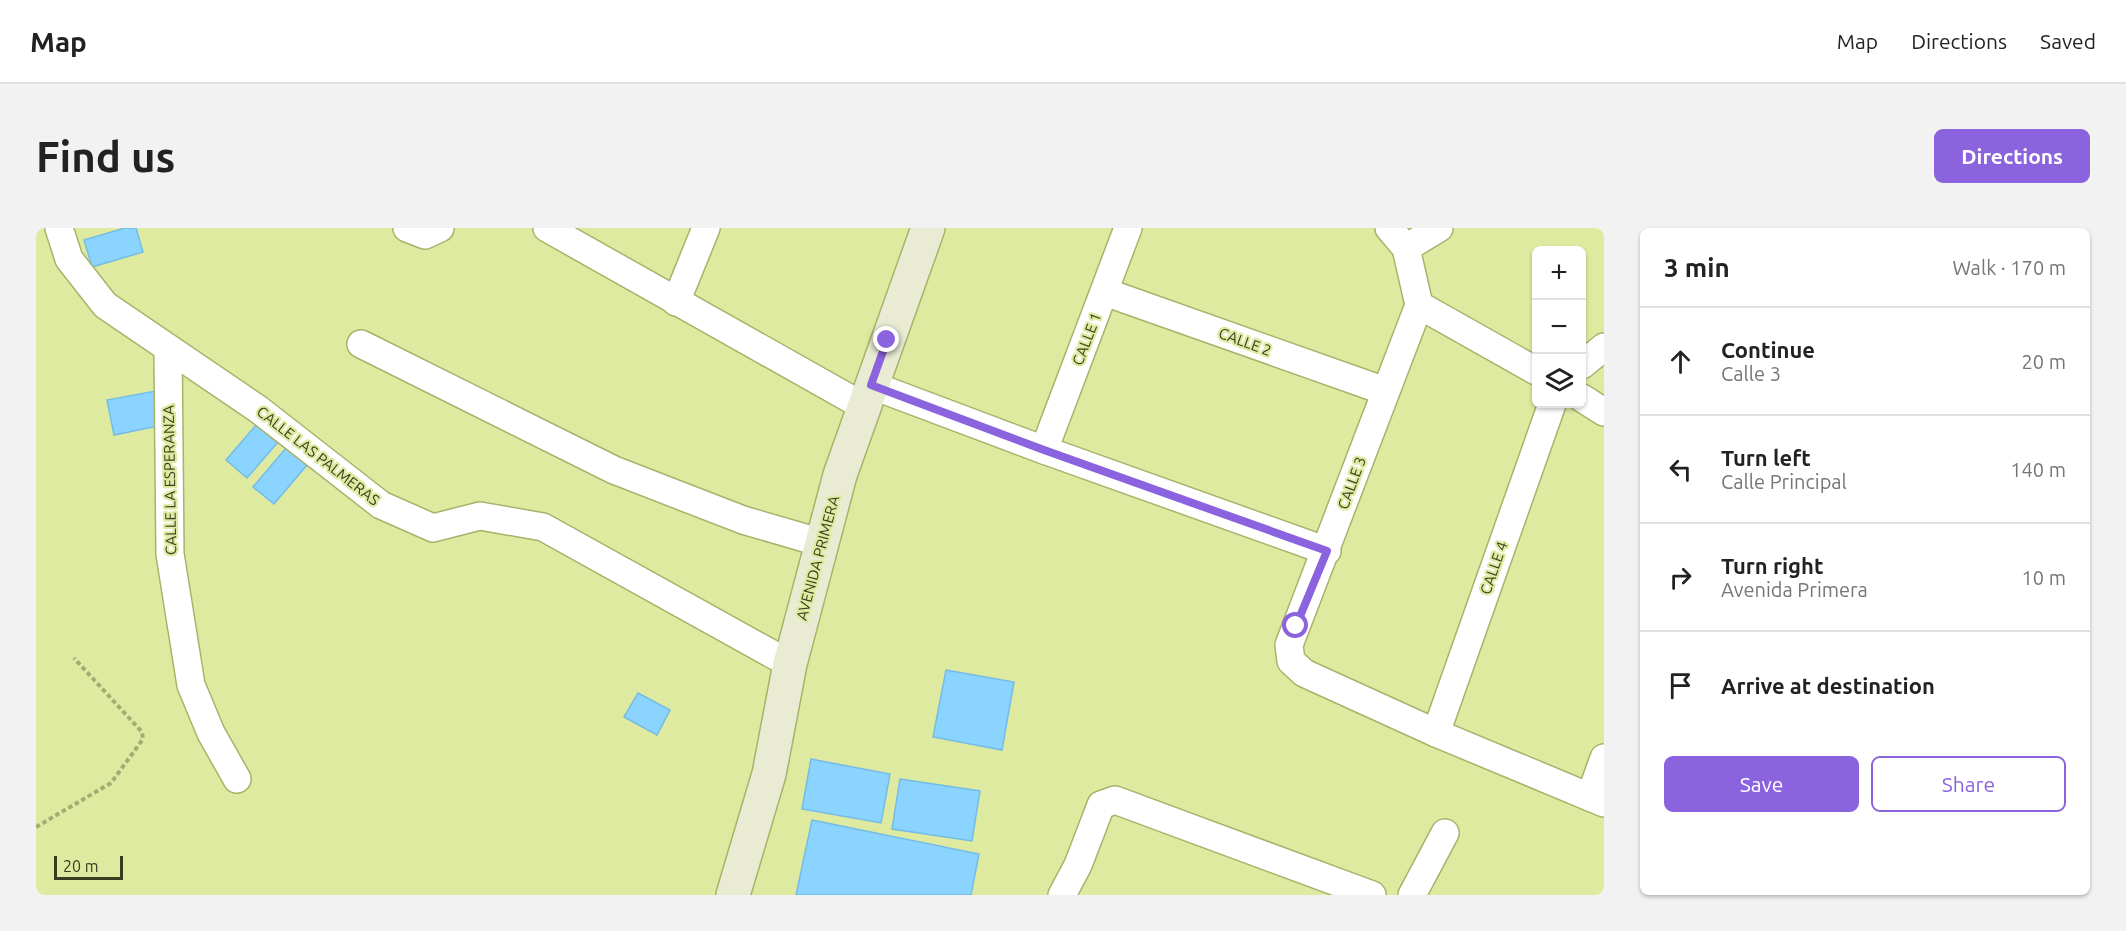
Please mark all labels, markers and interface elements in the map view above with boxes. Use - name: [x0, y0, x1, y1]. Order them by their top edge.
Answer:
- text: Map: [30, 26, 87, 57]
- text: Map: [1837, 29, 1878, 53]
- text: Directions: [1911, 29, 2007, 53]
- text: Saved: [2040, 29, 2096, 53]
- button: Directions: [1934, 129, 2090, 183]
- text: Find us: [36, 133, 175, 180]
- map controls: [1532, 246, 1586, 408]
- button: +: [1532, 246, 1586, 300]
- text: 3 min: [1664, 253, 1730, 282]
- text: Walk · 170 m: [1953, 256, 2066, 279]
- button: −: [1532, 300, 1586, 354]
- street label: CALLE 1: [1069, 310, 1104, 367]
- street label: CALLE 2: [1216, 324, 1274, 359]
- route end: [873, 326, 899, 352]
- text: Continue: [1721, 337, 1815, 362]
- icon: ahead: [1664, 345, 1697, 378]
- text: 20 m: [2022, 350, 2066, 373]
- button: layers: [1532, 354, 1586, 408]
- text: Calle 3: [1721, 362, 1781, 385]
- street label: CALLE LAS PALMERAS: [254, 403, 383, 509]
- street label: CALLE LA ESPERANZA: [160, 405, 179, 555]
- text: Turn left: [1721, 445, 1811, 470]
- icon: left: [1664, 453, 1697, 486]
- street label: CALLE 3: [1334, 454, 1369, 512]
- text: 140 m: [2010, 458, 2066, 481]
- text: Calle Principal: [1721, 470, 1847, 493]
- street label: AVENIDA PRIMERA: [793, 494, 842, 622]
- street label: CALLE 4: [1477, 539, 1510, 597]
- text: Turn right: [1721, 553, 1823, 578]
- icon: right: [1664, 561, 1697, 594]
- text: 10 m: [2022, 566, 2066, 589]
- text: Avenida Primera: [1721, 578, 1868, 601]
- route start: [1282, 612, 1308, 638]
- icon: arrive: [1664, 669, 1697, 702]
- text: Arrive at destination: [1721, 673, 1935, 698]
- button: Save: [1664, 756, 1859, 812]
- button: Share: [1871, 756, 2066, 812]
- scale bar: [54, 853, 123, 880]
- text: 20 m: [63, 857, 99, 875]

